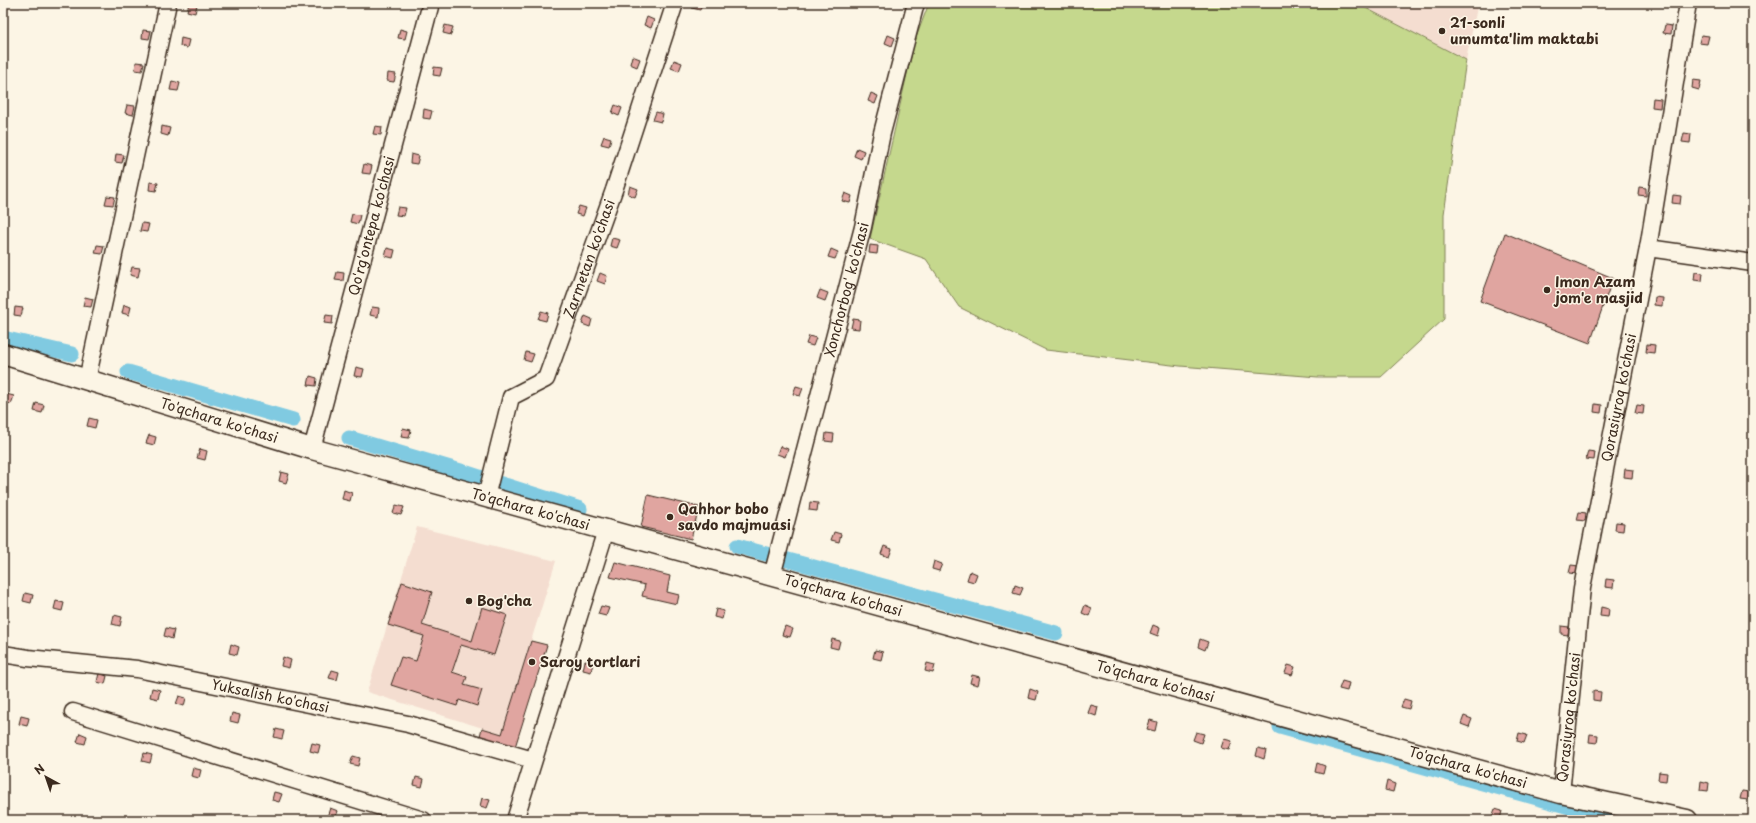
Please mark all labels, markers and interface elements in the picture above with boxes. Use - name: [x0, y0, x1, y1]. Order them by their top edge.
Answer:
- place label: 21-sonli umumta'lim maktabi: [1450, 12, 1598, 49]
- marker: 21-sonli umumta'lim maktabi: [1437, 26, 1447, 36]
- street label: Qo'rg'ontepa ko'chasi: [342, 154, 400, 298]
- street label: Zarmetan ko'chasi: [558, 196, 620, 321]
- street label: Xonchorbog' ko'chasi: [819, 220, 874, 359]
- place label: Imon Azam jom'e masjid: [1553, 271, 1643, 308]
- marker: Imon Azam jom'e masjid: [1542, 285, 1552, 295]
- street label: Qorasiyroq ko'chasi: [1596, 332, 1641, 463]
- street label: To'qchara ko'chasi: [158, 392, 281, 448]
- street label: To'qchara ko'chasi: [469, 482, 592, 535]
- place label: Qahhor bobo savdo majmuasi: [678, 498, 791, 535]
- marker: Qahhor bobo savdo majmuasi: [665, 512, 675, 522]
- street label: To'qchara ko'chasi: [781, 568, 905, 621]
- place label: Bog'cha: [477, 590, 533, 611]
- marker: Bog'cha: [464, 596, 474, 606]
- place label: Saroy tortlari: [540, 651, 640, 672]
- street label: Qorasiyroq ko'chasi: [1551, 651, 1585, 783]
- street label: To'qchara ko'chasi: [1094, 654, 1217, 707]
- marker: Saroy tortlari: [527, 657, 537, 667]
- street label: Yuksalish ko'chasi: [210, 673, 331, 718]
- street label: To'qchara ko'chasi: [1406, 740, 1530, 793]
- north arrow: [26, 757, 66, 797]
- text: N: [30, 759, 48, 778]

